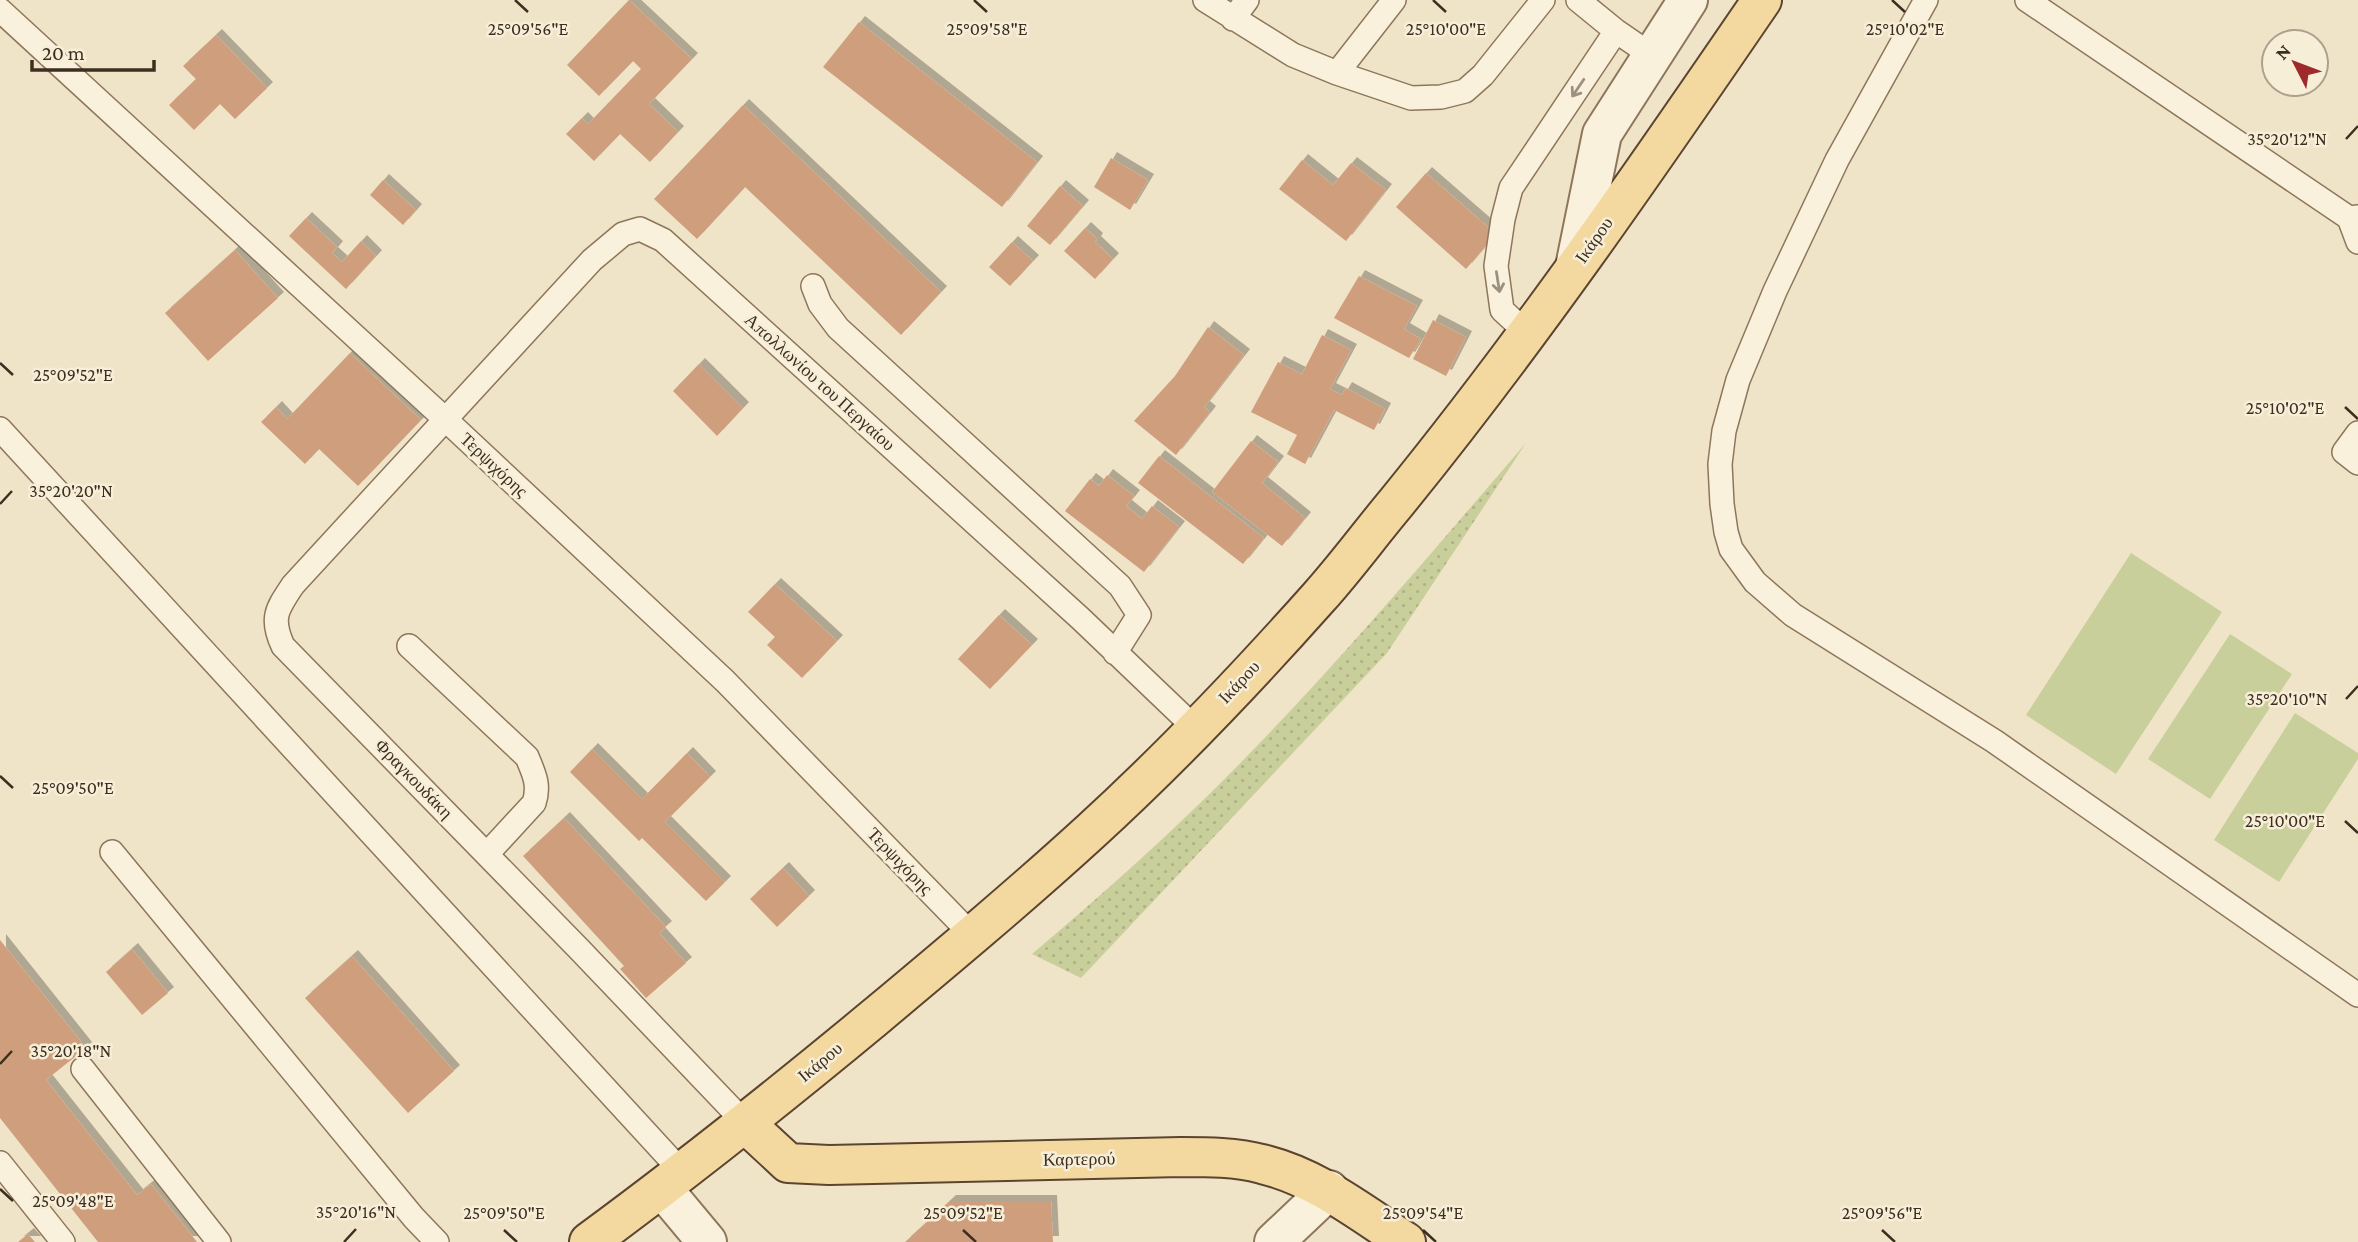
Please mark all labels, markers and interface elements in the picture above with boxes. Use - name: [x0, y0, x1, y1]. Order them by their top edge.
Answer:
- text: 25°09'56"E: [488, 19, 569, 39]
- text: 25°09'58"E: [946, 19, 1028, 39]
- text: 25°10'00"E: [1406, 19, 1486, 39]
- text: 25°10'02"E: [1866, 19, 1945, 39]
- scale bar: [32, 28, 154, 72]
- north arrow: [2260, 28, 2330, 98]
- text: N: [2271, 40, 2295, 64]
- text: 20 m: [42, 41, 85, 65]
- one-way arrow: [1571, 78, 1585, 97]
- text: 35°20'12"N: [2247, 129, 2327, 149]
- street label: Ικάρου: [1571, 213, 1617, 267]
- one-way arrow: [1492, 270, 1505, 293]
- street label: Απολλωνίου του Περγαίου: [741, 309, 899, 455]
- text: 25°09'52"E: [33, 365, 113, 385]
- text: 25°10'02"E: [2246, 398, 2325, 418]
- street label: Τερψιχόρης: [456, 429, 532, 501]
- text: 35°20'20"N: [29, 481, 113, 501]
- street label: Ικάρου: [1214, 656, 1264, 708]
- text: 35°20'10"N: [2246, 689, 2328, 709]
- street label: Φραγκουδάκη: [371, 735, 457, 823]
- text: 25°09'50"E: [32, 778, 114, 798]
- text: 25°10'00"E: [2245, 811, 2325, 831]
- street label: Τερψιχόρης: [863, 824, 937, 898]
- street label: Ικάρου: [794, 1038, 846, 1086]
- text: 35°20'18"N: [31, 1041, 112, 1061]
- street label: Καρτερού: [1043, 1148, 1115, 1170]
- text: 25°09'48"E: [32, 1191, 114, 1211]
- text: 35°20'16"N: [316, 1202, 396, 1222]
- text: 25°09'50"E: [463, 1203, 545, 1223]
- text: 25°09'52"E: [923, 1203, 1003, 1223]
- text: 25°09'54"E: [1383, 1203, 1463, 1223]
- text: 25°09'56"E: [1842, 1203, 1923, 1223]

